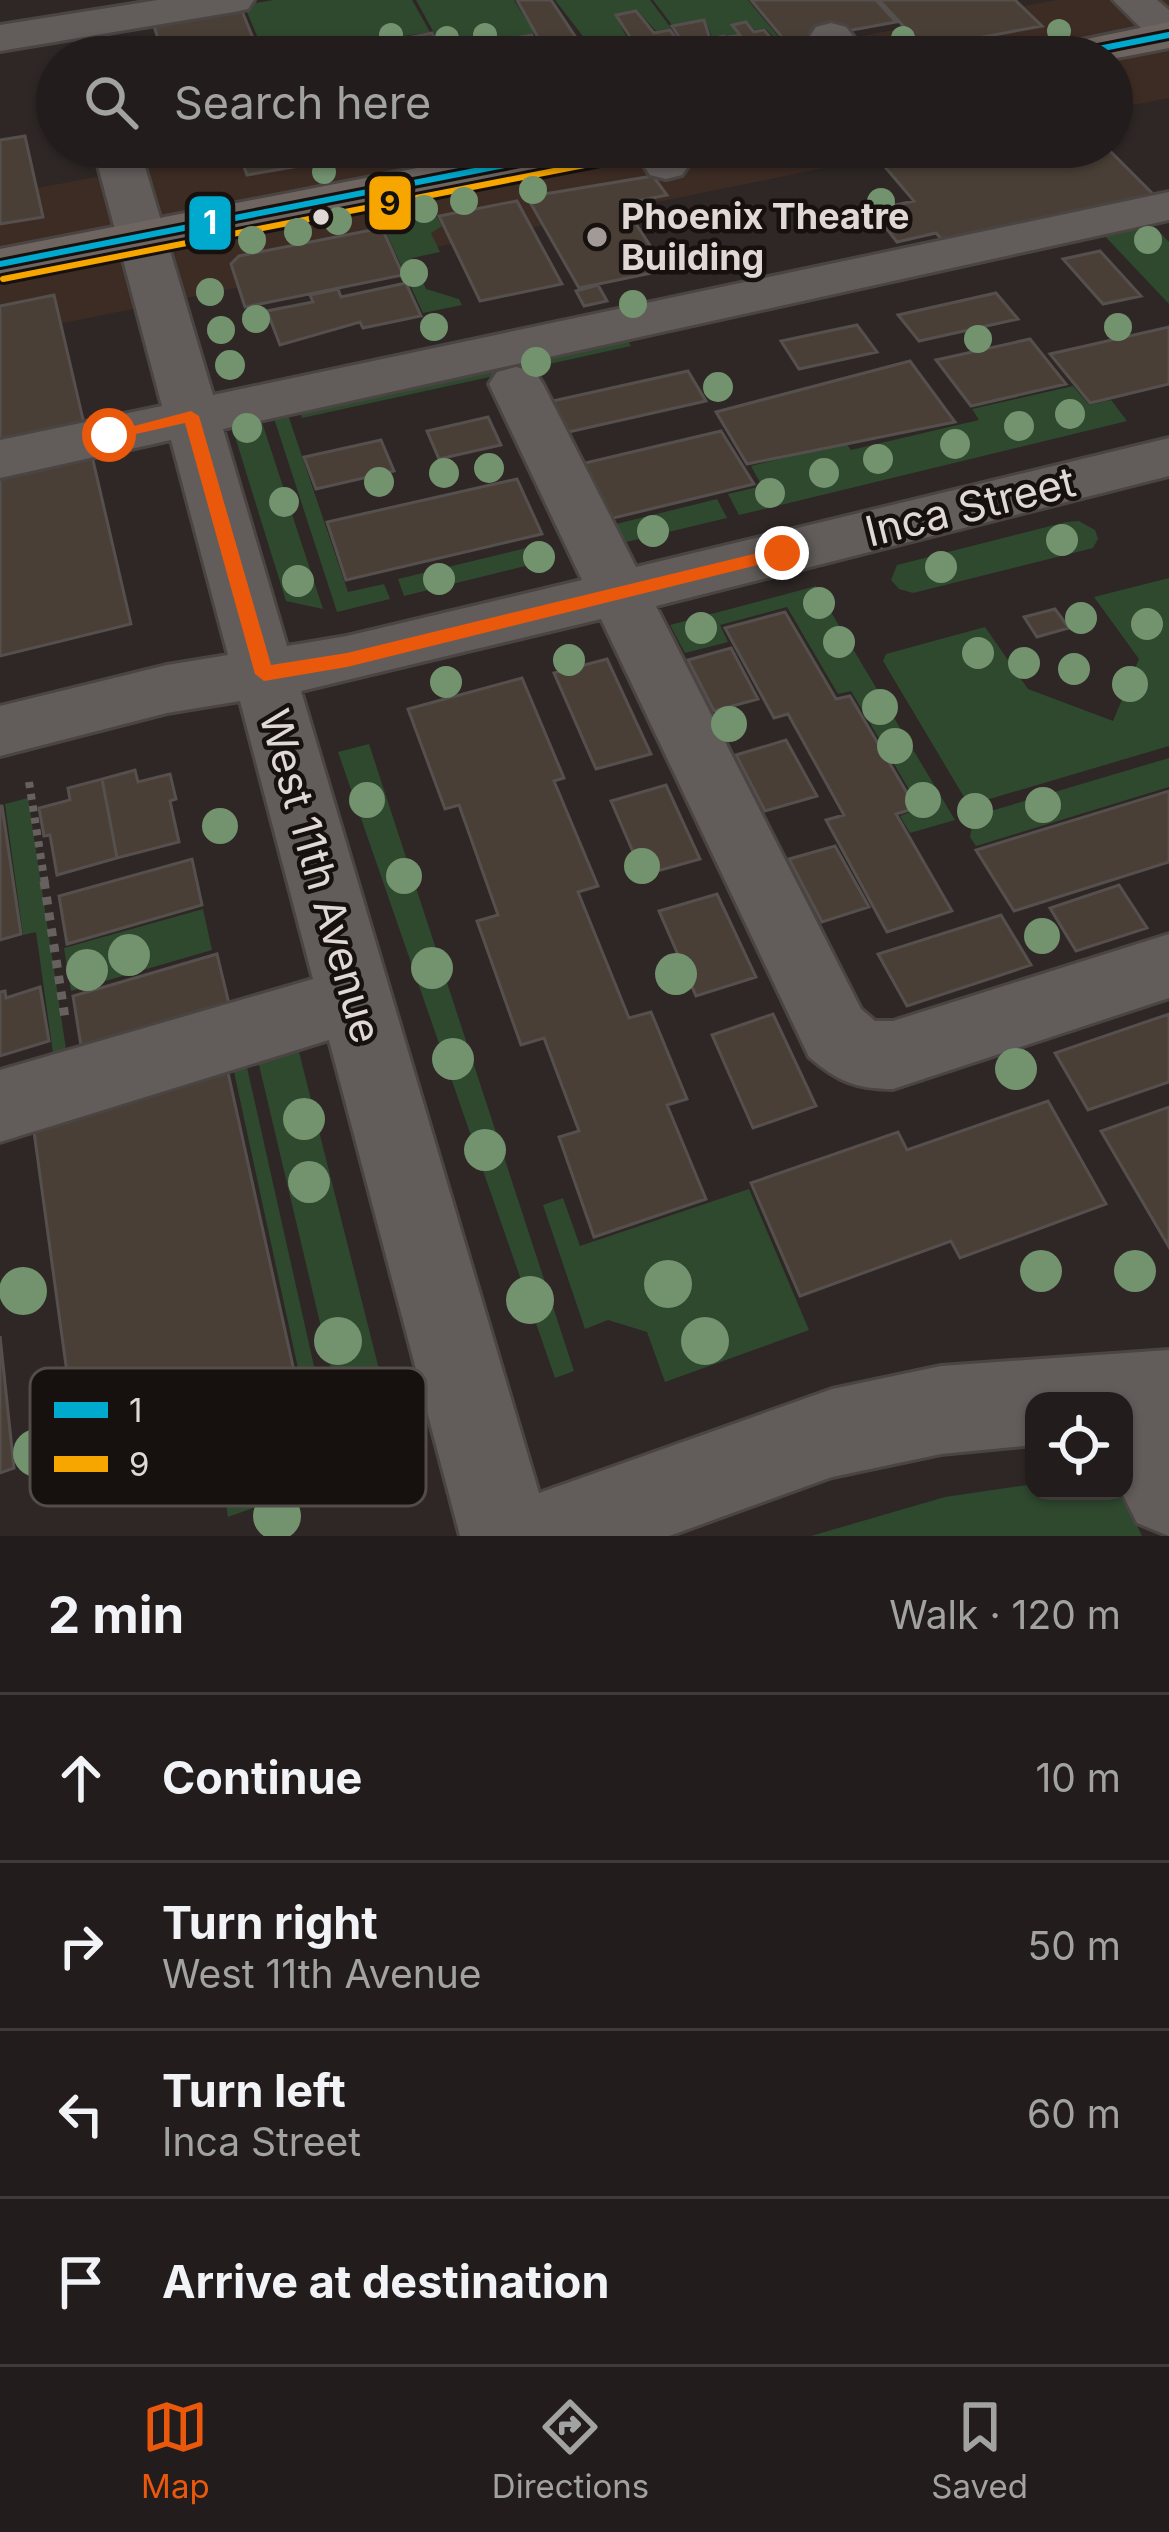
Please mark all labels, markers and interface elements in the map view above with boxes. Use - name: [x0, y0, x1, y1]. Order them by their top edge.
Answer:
- search box: [36, 36, 1133, 168]
- icon: search: [78, 69, 144, 135]
- text: Search here: [174, 75, 431, 130]
- line badge: 9: [367, 174, 413, 232]
- text: 9: [379, 183, 401, 223]
- line badge: 1: [187, 194, 233, 252]
- place label: Phoenix Theatre Building: [621, 194, 909, 279]
- text: 1: [203, 202, 217, 242]
- unlabelled marker: [310, 206, 332, 228]
- marker: Phoenix Theatre Building: [584, 224, 610, 250]
- route start: [82, 408, 136, 462]
- street label: Inca Street: [860, 455, 1080, 557]
- route end: [755, 526, 809, 580]
- street label: West 11th Avenue: [249, 704, 393, 1048]
- legend: [30, 1368, 426, 1506]
- text: 1: [129, 1390, 142, 1430]
- map controls: [1025, 1392, 1133, 1500]
- button: locate: [1025, 1392, 1133, 1500]
- text: 9: [129, 1444, 149, 1484]
- text: 2 min: [48, 1584, 184, 1645]
- text: Walk · 120 m: [889, 1591, 1121, 1638]
- icon: ahead: [48, 1745, 114, 1811]
- text: Continue: [162, 1750, 362, 1805]
- text: 10 m: [1035, 1754, 1121, 1801]
- text: Turn right: [162, 1895, 378, 1950]
- icon: right: [48, 1913, 114, 1979]
- text: 50 m: [1028, 1922, 1121, 1969]
- text: West 11th Avenue: [162, 1950, 482, 1997]
- text: Turn left: [162, 2063, 346, 2118]
- icon: left: [48, 2081, 114, 2147]
- text: 60 m: [1027, 2090, 1121, 2137]
- text: Inca Street: [162, 2118, 361, 2165]
- icon: arrive: [48, 2249, 114, 2315]
- text: Arrive at destination: [162, 2254, 609, 2309]
- tab: Map: [141, 2394, 210, 2506]
- tab: Directions: [492, 2394, 649, 2506]
- tab: Saved: [931, 2394, 1028, 2506]

